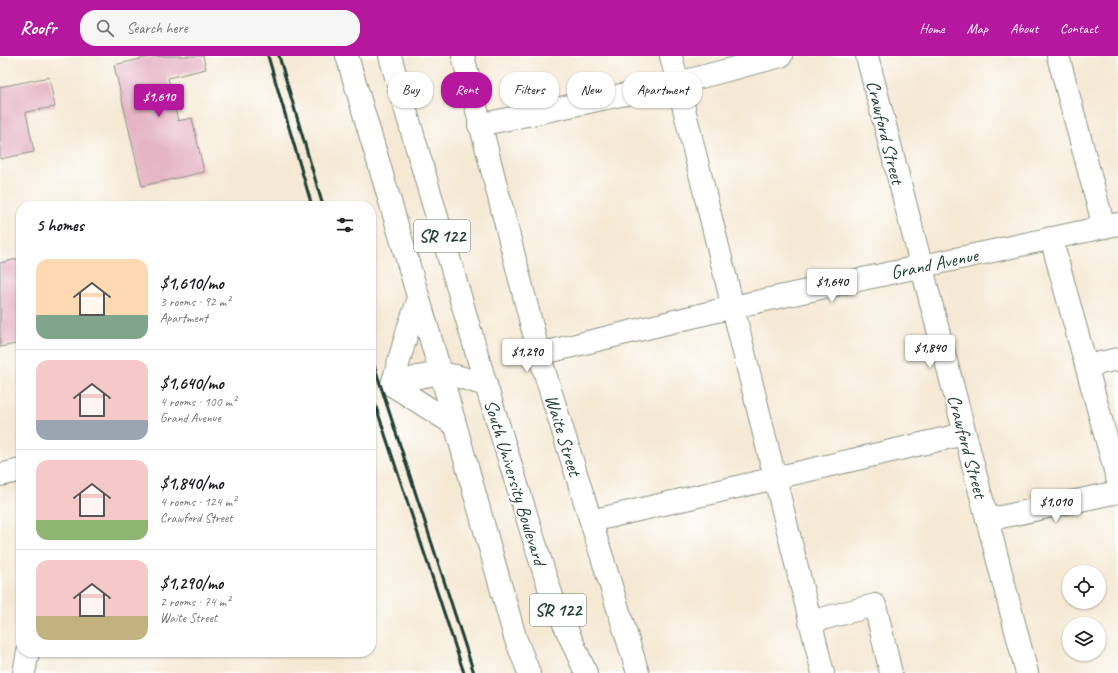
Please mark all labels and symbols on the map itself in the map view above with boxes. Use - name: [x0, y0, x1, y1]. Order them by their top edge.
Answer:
- street label: Crawford Street: [861, 78, 910, 188]
- pin: $1,610: [126, 84, 192, 118]
- road number: SR 122: [414, 220, 470, 252]
- street label: Grand Avenue: [888, 243, 982, 285]
- pin: $1,640: [799, 269, 865, 303]
- pin: $1,840: [897, 335, 963, 369]
- pin: $1,290: [494, 339, 560, 373]
- street label: Waite Street: [539, 392, 587, 480]
- street label: Crawford Street: [942, 392, 993, 502]
- street label: South University Boulevard: [478, 397, 552, 570]
- pin: $1,010: [1023, 489, 1089, 523]
- road number: SR 122: [530, 594, 586, 626]

